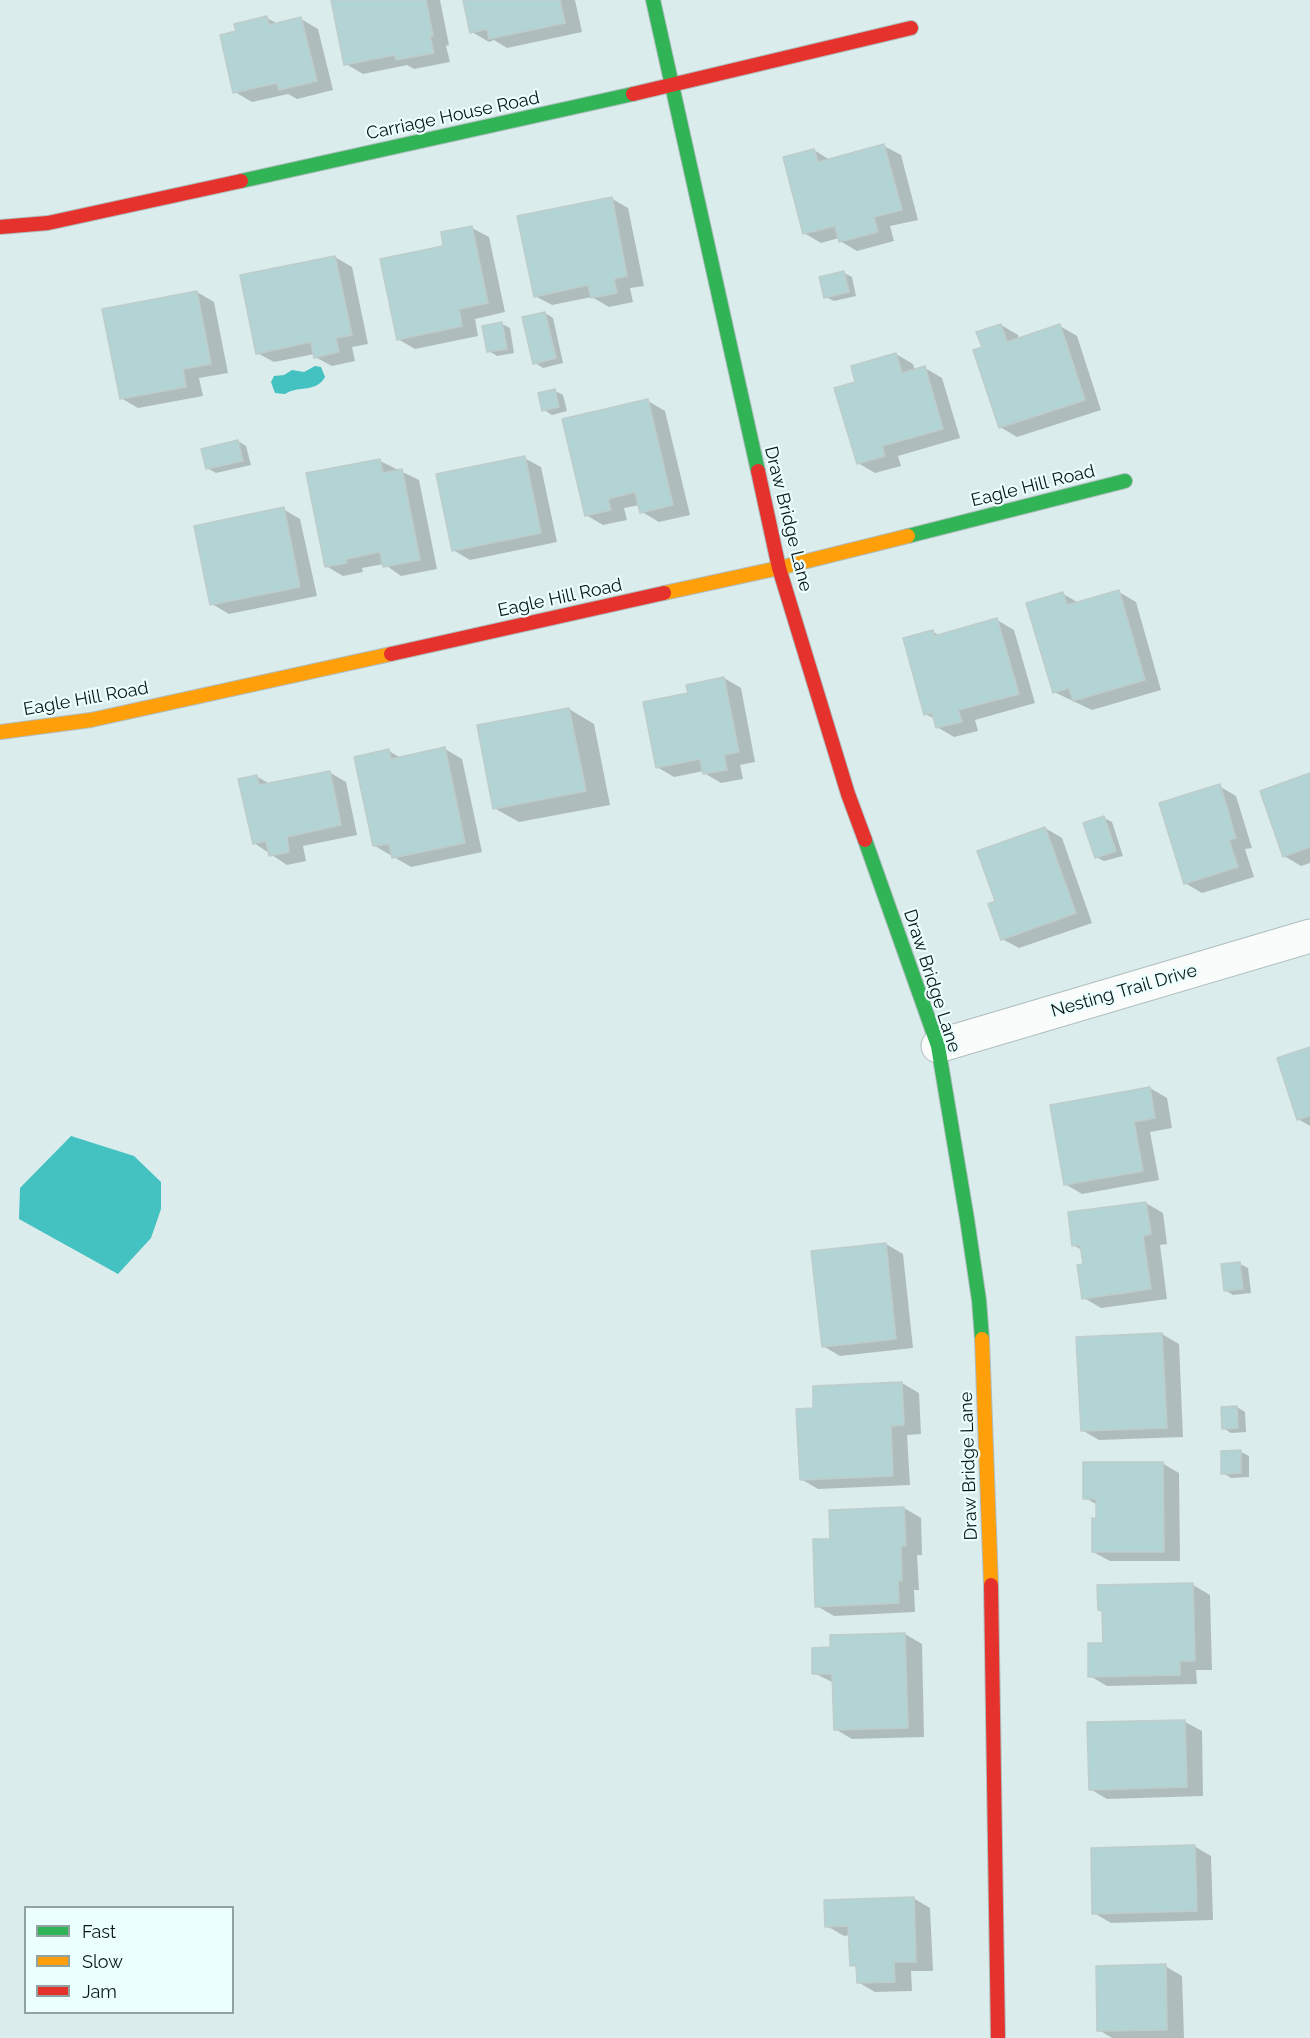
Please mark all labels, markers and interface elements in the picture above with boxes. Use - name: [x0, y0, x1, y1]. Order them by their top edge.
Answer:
- street label: Carriage House Road: [364, 87, 542, 145]
- street label: Draw Bridge Lane: [760, 444, 816, 594]
- street label: Eagle Hill Road: [969, 460, 1097, 512]
- street label: Eagle Hill Road: [496, 574, 624, 622]
- street label: Eagle Hill Road: [22, 677, 150, 721]
- street label: Draw Bridge Lane: [899, 907, 965, 1055]
- street label: Nesting Trail Drive: [1048, 960, 1200, 1022]
- street label: Draw Bridge Lane: [956, 1391, 982, 1541]
- legend: [24, 1906, 234, 2014]
- text: Fast: [82, 1921, 116, 1942]
- text: Slow: [82, 1951, 123, 1972]
- text: Jam: [82, 1981, 117, 2002]

